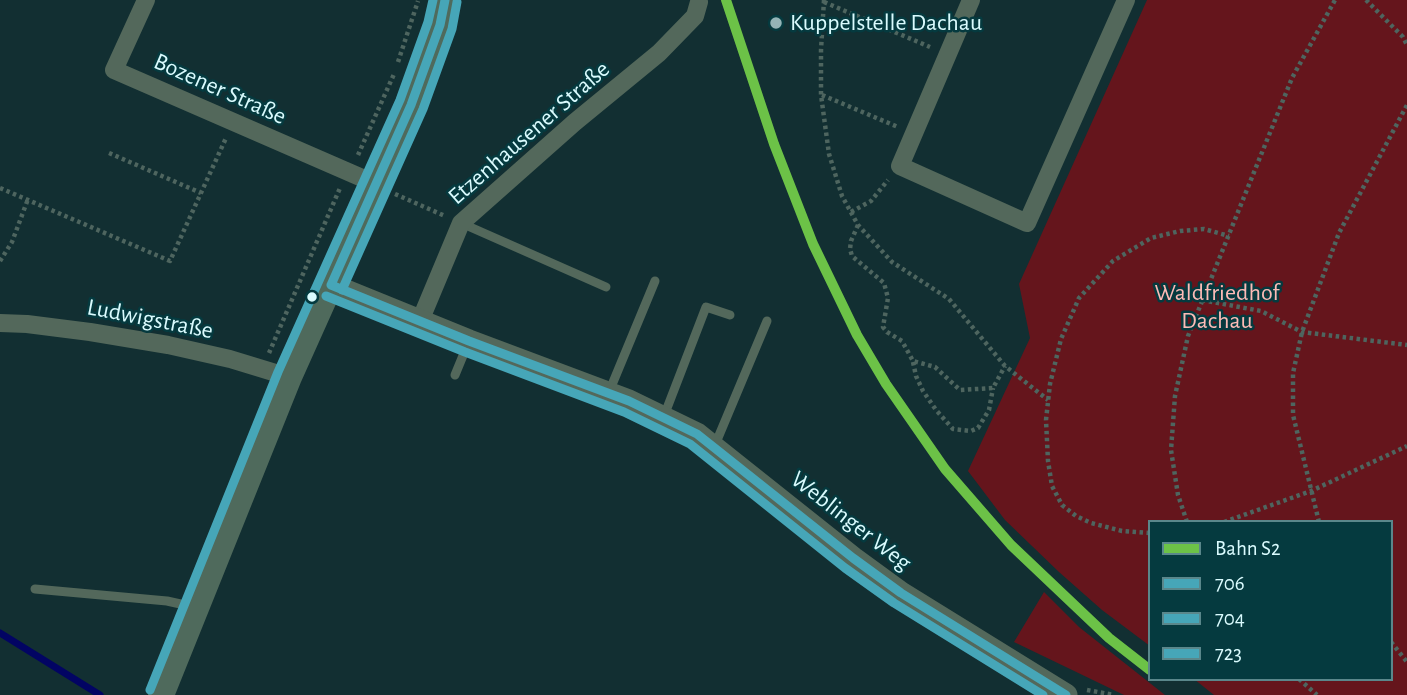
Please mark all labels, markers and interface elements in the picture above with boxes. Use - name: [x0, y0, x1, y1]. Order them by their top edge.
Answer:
- place label: Kuppelstelle Dachau: [790, 9, 982, 37]
- marker: Kuppelstelle Dachau: [768, 15, 784, 31]
- street label: Bozener Straße: [149, 47, 291, 131]
- street label: Etzenhausener Straße: [442, 55, 616, 211]
- park label: Waldfriedhof Dachau: [1155, 279, 1279, 335]
- unlabelled marker: [305, 290, 319, 304]
- street label: Ludwigstraße: [85, 293, 215, 345]
- street label: Weblinger Weg: [785, 465, 917, 577]
- legend: [1148, 520, 1393, 681]
- text: Bahn S2: [1215, 538, 1280, 559]
- text: 706: [1215, 573, 1245, 594]
- text: 704: [1215, 608, 1245, 629]
- text: 723: [1215, 643, 1242, 664]

